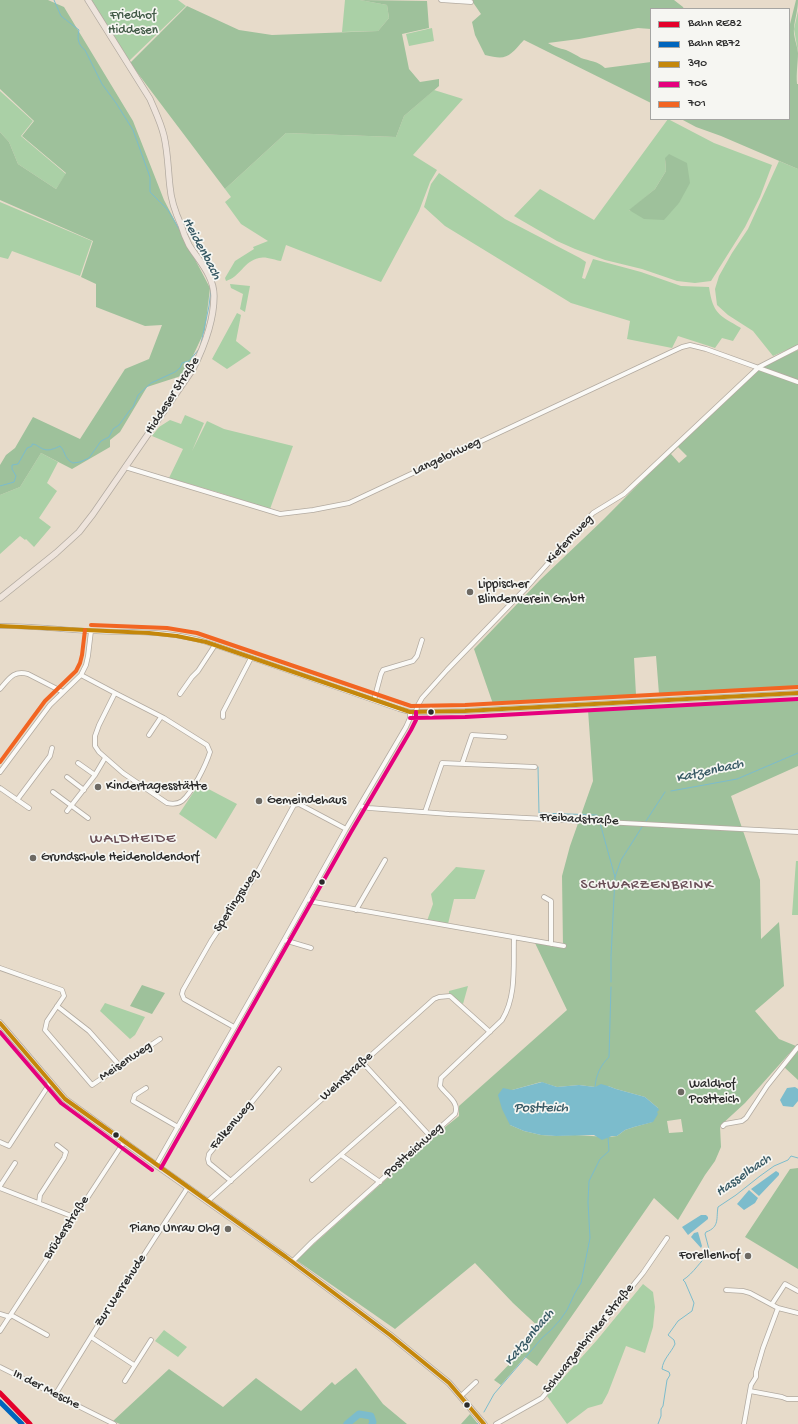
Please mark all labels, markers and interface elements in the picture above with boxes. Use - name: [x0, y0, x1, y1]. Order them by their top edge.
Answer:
- park label: Friedhof Hiddesen: [108, 8, 158, 39]
- legend: [650, 8, 790, 120]
- text: Bahn RE82: [688, 17, 742, 31]
- text: Bahn RB72: [688, 37, 740, 51]
- text: 390: [688, 57, 707, 71]
- text: 706: [688, 77, 707, 91]
- text: 701: [688, 97, 706, 111]
- water label: Heidenbach: [178, 215, 224, 283]
- street label: Hiddeser Straße: [142, 354, 204, 438]
- street label: Langelohweg: [411, 434, 483, 480]
- street label: Kiefernweg: [543, 512, 597, 568]
- place label: Lippischer Blindenverein GmbH: [478, 577, 585, 608]
- marker: Lippischer Blindenverein GmbH: [465, 587, 475, 597]
- unlabelled marker: [426, 707, 436, 717]
- water label: Katzenbach: [675, 756, 745, 788]
- place label: Kindertagesstätte: [106, 779, 207, 795]
- marker: Kindertagesstätte: [93, 782, 103, 792]
- place label: Gemeindehaus: [267, 793, 346, 809]
- marker: Gemeindehaus: [254, 796, 264, 806]
- street label: Freibadstraße: [539, 810, 619, 830]
- district label: WALDHEIDE: [90, 831, 176, 849]
- place label: Grundschule Heidenoldendorf: [41, 850, 199, 866]
- marker: Grundschule Heidenoldendorf: [28, 853, 38, 863]
- street label: Sperlingsweg: [211, 867, 263, 935]
- unlabelled marker: [317, 877, 327, 887]
- district label: SCHWARZENBRINK: [580, 877, 714, 895]
- street label: Meisenweg: [97, 1039, 155, 1085]
- street label: Wehrstraße: [317, 1049, 377, 1105]
- place label: Waldhof Postteich: [689, 1077, 739, 1108]
- marker: Waldhof Postteich: [676, 1087, 686, 1097]
- street label: Falkenweg: [207, 1098, 257, 1154]
- water label: Postteich: [514, 1101, 568, 1117]
- street label: Postteichweg: [381, 1120, 447, 1182]
- unlabelled marker: [111, 1130, 121, 1140]
- water label: Hasselbach: [713, 1151, 775, 1201]
- street label: Brüderstraße: [41, 1193, 93, 1263]
- place label: Piano Unrau Ohg: [130, 1221, 220, 1237]
- marker: Piano Unrau Ohg: [223, 1224, 233, 1234]
- place label: Forellenhof: [679, 1248, 740, 1264]
- marker: Forellenhof: [743, 1251, 753, 1261]
- street label: Zur Werrehude: [92, 1252, 150, 1330]
- street label: Schwarzenbrinker Straße: [540, 1281, 638, 1397]
- water label: Katzenbach: [501, 1306, 559, 1370]
- street label: In der Mesche: [10, 1366, 82, 1414]
- unlabelled marker: [462, 1400, 472, 1410]

